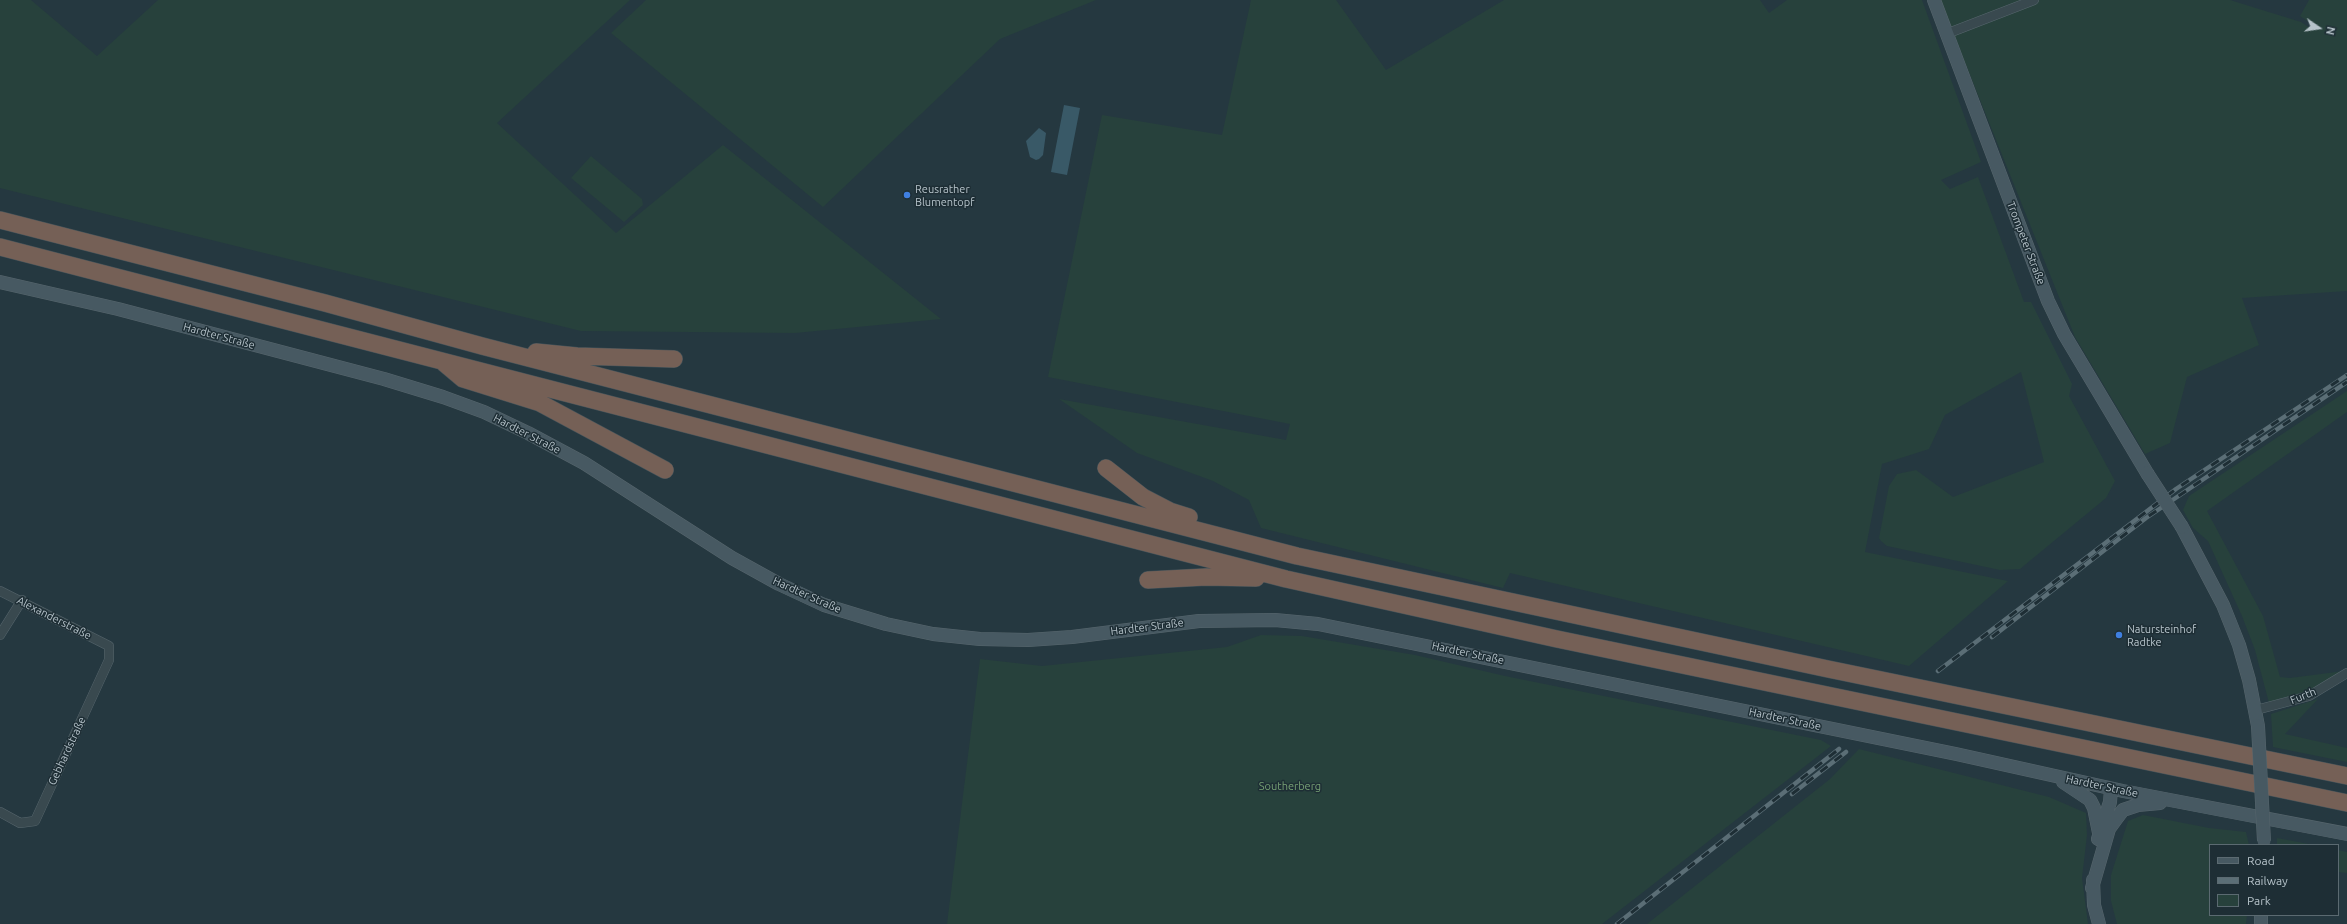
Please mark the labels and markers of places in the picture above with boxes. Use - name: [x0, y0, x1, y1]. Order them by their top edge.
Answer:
- place label: Reusrather Blumentopf: [915, 182, 974, 208]
- marker: Reusrather Blumentopf: [902, 190, 912, 200]
- place label: Natursteinhof Radtke: [2127, 622, 2196, 648]
- marker: Natursteinhof Radtke: [2114, 630, 2124, 640]

